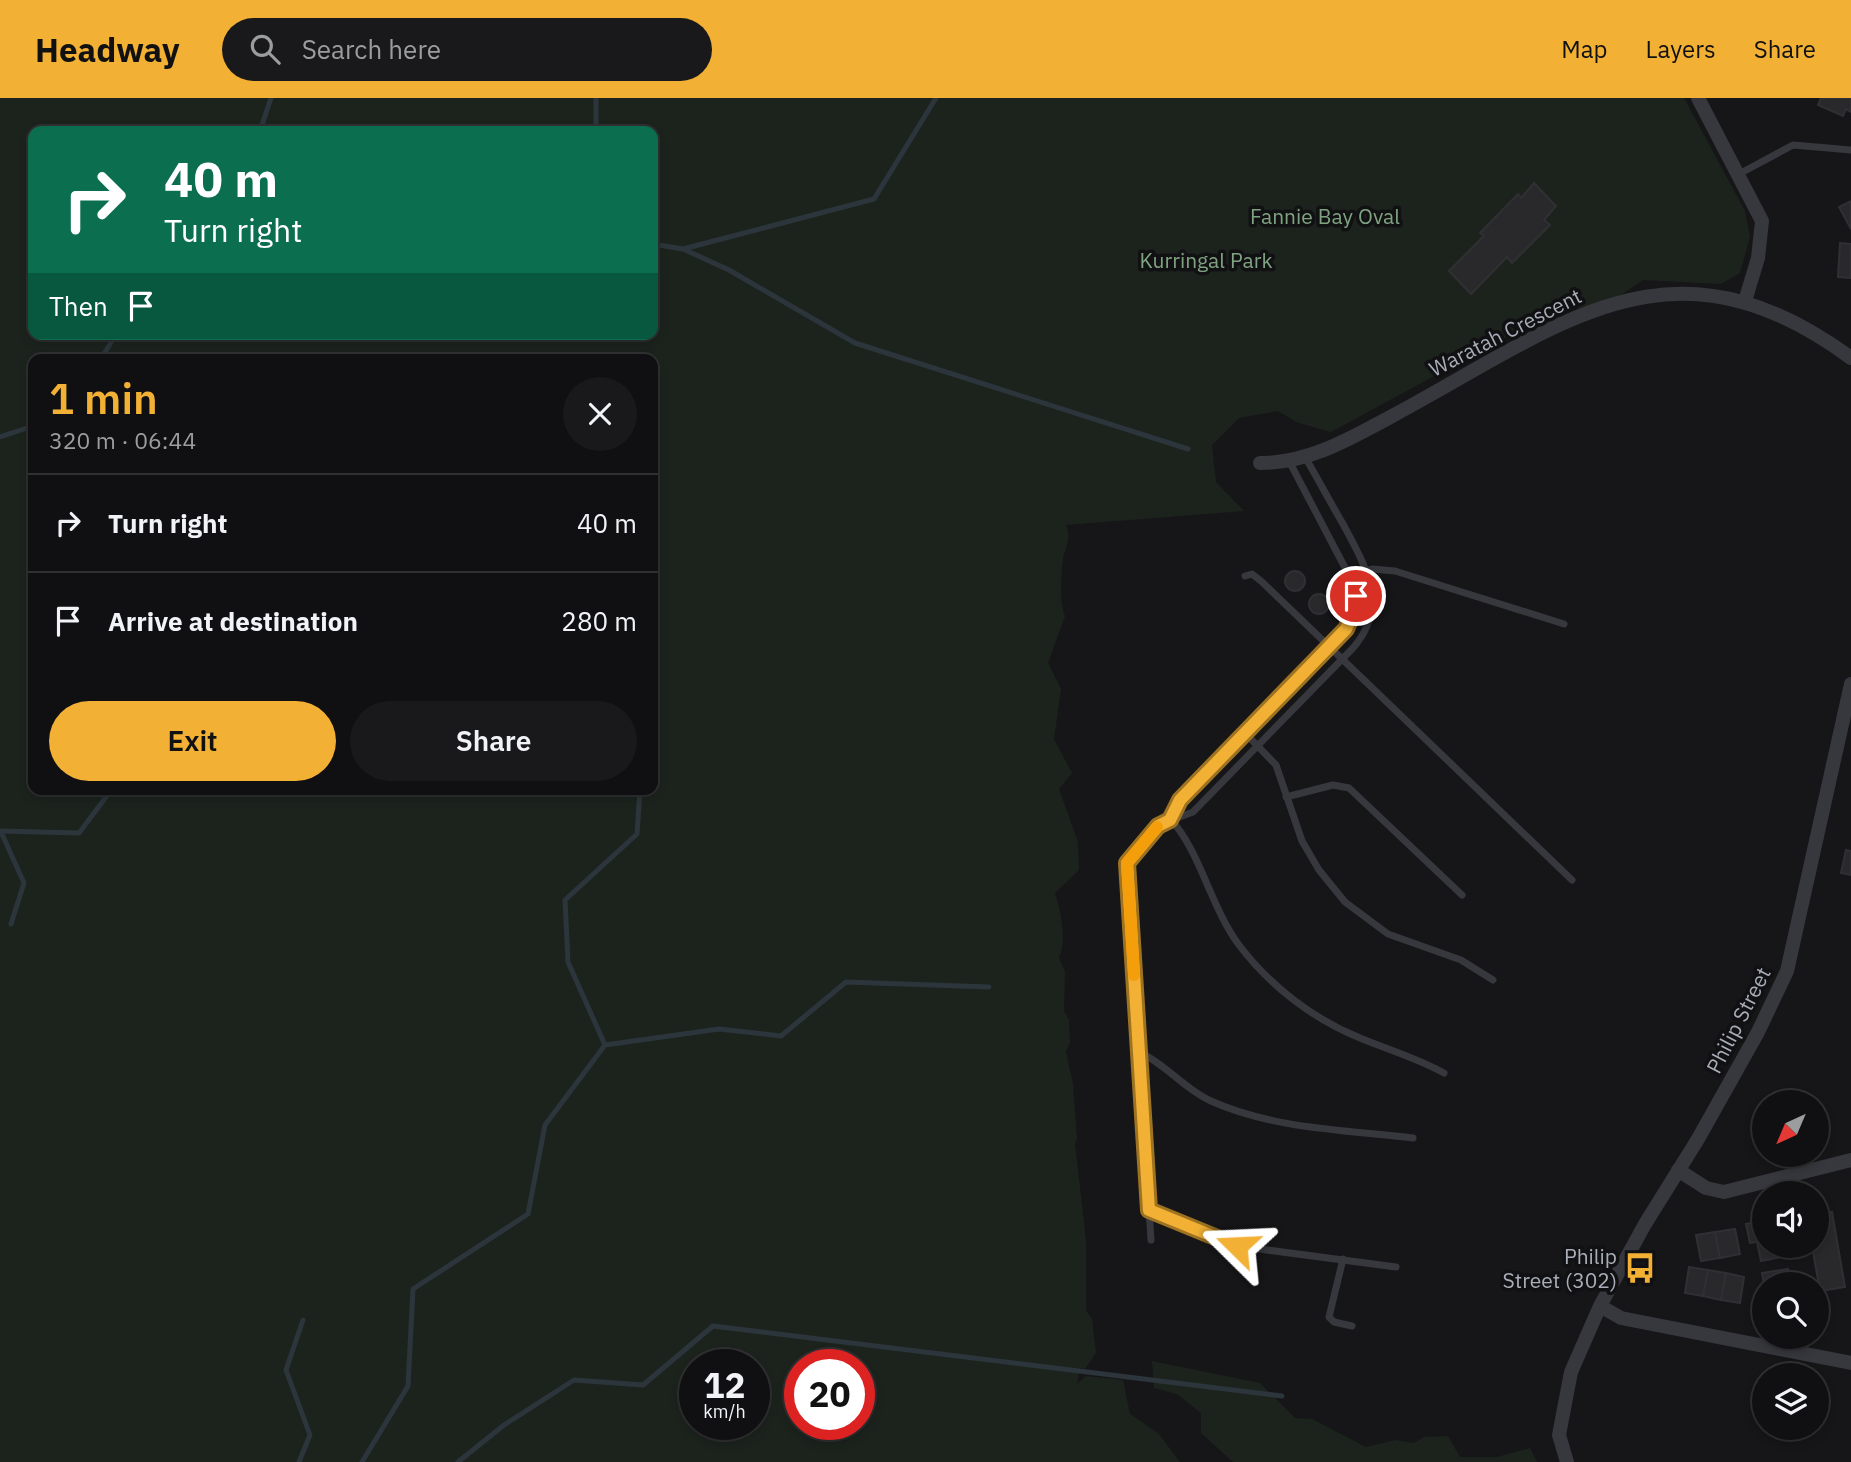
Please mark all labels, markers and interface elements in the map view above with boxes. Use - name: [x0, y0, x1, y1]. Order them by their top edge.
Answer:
- search box: [222, 18, 712, 81]
- text: Headway: [35, 28, 180, 71]
- icon: search: [246, 30, 284, 68]
- text: Search here: [302, 32, 441, 66]
- text: Map: [1561, 33, 1608, 65]
- text: Layers: [1646, 33, 1716, 65]
- text: Share: [1754, 33, 1816, 65]
- text: 40 m: [164, 147, 278, 210]
- icon: right: [49, 154, 140, 245]
- park label: Fannie Bay Oval: [1250, 202, 1400, 230]
- text: Turn right: [164, 209, 302, 251]
- park label: Kurringal Park: [1139, 246, 1273, 274]
- street label: Waratah Crescent: [1424, 281, 1586, 383]
- icon: arrive: [122, 287, 160, 325]
- text: Then: [49, 289, 108, 323]
- text: 1 min: [49, 371, 158, 426]
- button: close: [563, 377, 637, 451]
- text: 320 m · 06:44: [49, 425, 196, 455]
- icon: right: [49, 504, 87, 542]
- text: Turn right: [108, 506, 227, 540]
- text: 40 m: [577, 506, 637, 540]
- pin: [1326, 566, 1386, 626]
- icon: arrive: [1337, 577, 1375, 615]
- icon: arrive: [49, 602, 87, 640]
- text: Arrive at destination: [108, 604, 358, 638]
- text: 280 m: [561, 604, 637, 638]
- button: Exit: [49, 701, 336, 781]
- button: Share: [350, 701, 637, 781]
- street label: Philip Street: [1699, 962, 1777, 1078]
- north arrow: [1752, 1090, 1829, 1167]
- map controls: [1752, 1090, 1829, 1440]
- button: sound: [1752, 1181, 1829, 1258]
- position arrow: [1200, 1209, 1274, 1283]
- place label: Philip Street (302): [1503, 1242, 1617, 1294]
- bus stop icon: Philip Street (302): [1623, 1251, 1657, 1285]
- button: search: [1752, 1272, 1829, 1349]
- speed limit sign: 20: [784, 1349, 875, 1440]
- text: 12: [703, 1362, 746, 1408]
- button: layers: [1752, 1363, 1829, 1440]
- text: km/h: [703, 1400, 746, 1423]

